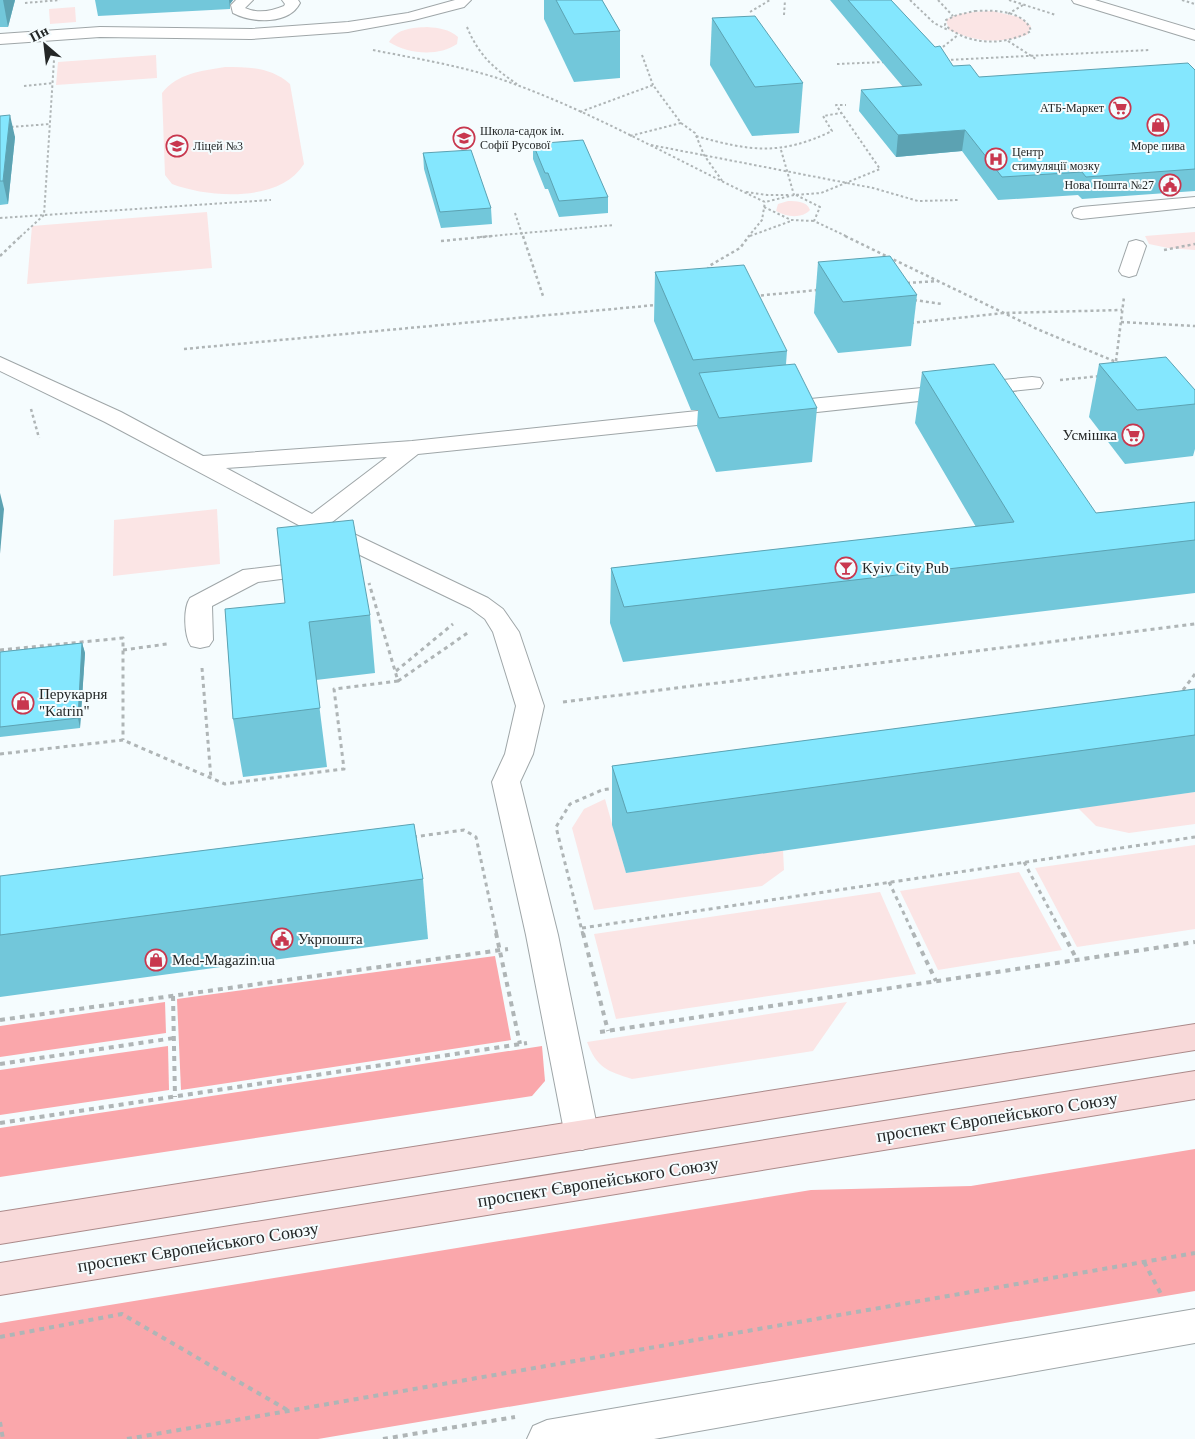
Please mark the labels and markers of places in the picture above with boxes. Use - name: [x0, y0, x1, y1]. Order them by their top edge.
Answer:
- supermarket icon: АТБ-Маркет: [1108, 96, 1132, 120]
- place label: АТБ-Маркет: [1040, 101, 1105, 115]
- shop icon: Море пива: [1146, 113, 1170, 137]
- place label: Школа-садок ім. Софії Русової: [480, 124, 564, 152]
- school or university icon: Школа-садок ім. Софії Русової: [452, 126, 476, 150]
- school or university icon: Ліцей №3: [165, 134, 189, 158]
- place label: Ліцей №3: [193, 139, 243, 153]
- place label: Море пива: [1131, 139, 1186, 153]
- place label: Центр стимуляції мозку: [1012, 145, 1100, 173]
- hospital icon: Центр стимуляції мозку: [984, 147, 1008, 171]
- public building icon: Нова Пошта №27: [1158, 173, 1182, 197]
- place label: Нова Пошта №27: [1064, 178, 1154, 192]
- supermarket icon: Усмішка: [1121, 423, 1145, 447]
- place label: Усмішка: [1063, 427, 1117, 443]
- bar icon: Kyiv City Pub: [834, 556, 858, 580]
- place label: Kyiv City Pub: [862, 560, 949, 576]
- place label: Перукарня "Katrin": [39, 686, 108, 719]
- shop icon: Перукарня "Katrin": [11, 691, 35, 715]
- public building icon: Укрпошта: [270, 927, 294, 951]
- place label: Укрпошта: [298, 931, 363, 947]
- shop icon: Med-Magazin.ua: [144, 948, 168, 972]
- place label: Med-Magazin.ua: [172, 952, 275, 968]

